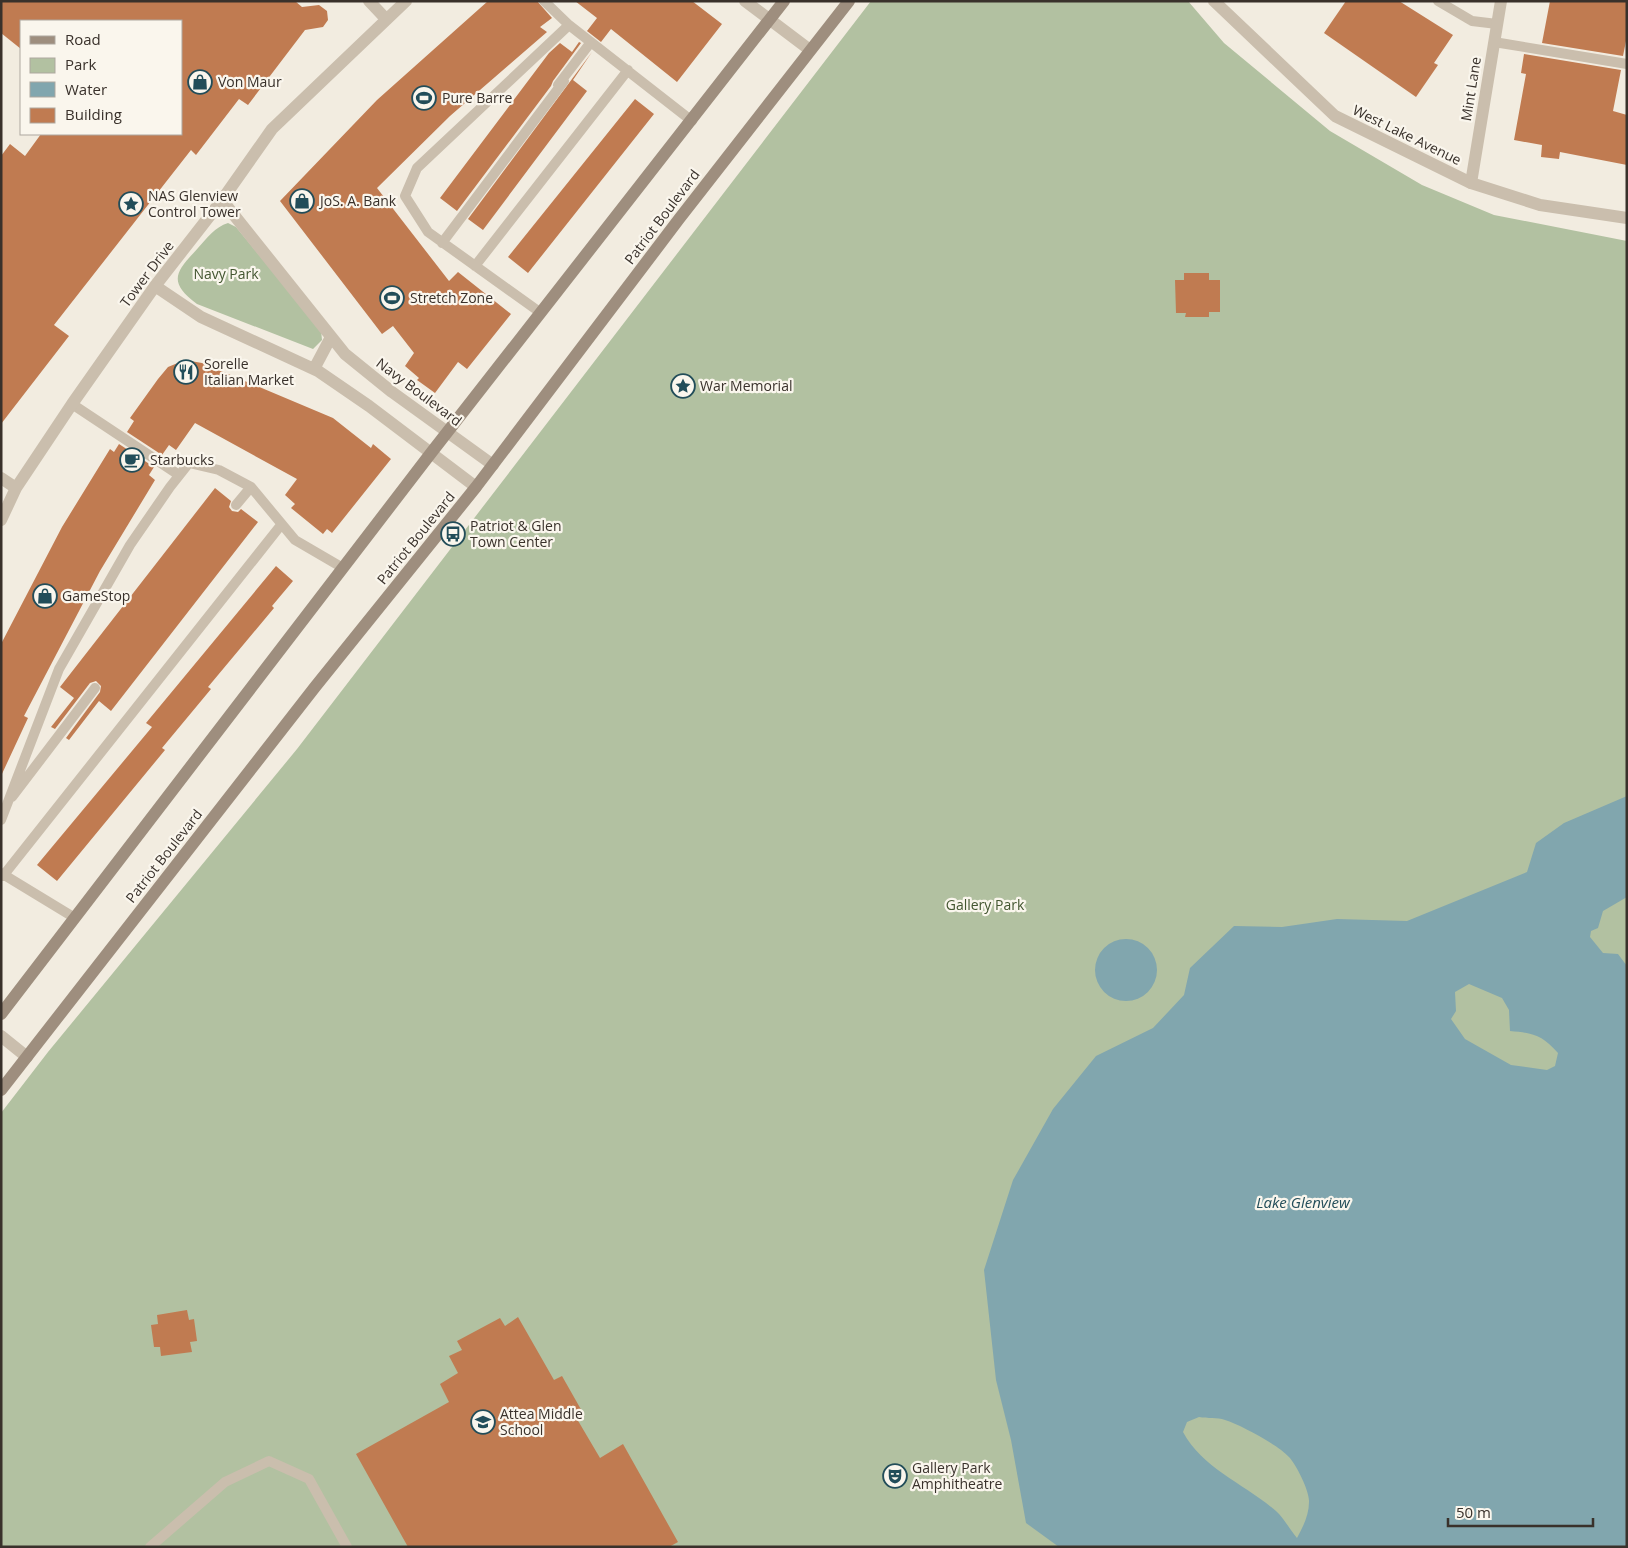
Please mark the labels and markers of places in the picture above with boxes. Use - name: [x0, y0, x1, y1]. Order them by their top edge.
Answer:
- shop icon: Von Maur: [187, 69, 213, 95]
- place label: Von Maur: [218, 72, 282, 91]
- sports icon: Pure Barre: [411, 85, 437, 111]
- place label: Pure Barre: [442, 88, 512, 107]
- place label: NAS Glenview Control Tower: [148, 186, 241, 221]
- shop icon: JoS. A. Bank: [289, 188, 315, 214]
- place icon: NAS Glenview Control Tower: [118, 191, 144, 217]
- place label: JoS. A. Bank: [318, 191, 397, 210]
- sports icon: Stretch Zone: [379, 285, 405, 311]
- place label: Stretch Zone: [410, 288, 493, 307]
- place label: Sorelle Italian Market: [204, 354, 294, 389]
- restaurant icon: Sorelle Italian Market: [173, 359, 199, 385]
- place icon: War Memorial: [670, 373, 696, 399]
- place label: War Memorial: [700, 376, 792, 395]
- cafe icon: Starbucks: [119, 447, 145, 473]
- place label: Starbucks: [150, 450, 214, 469]
- place label: Patriot & Glen Town Center: [470, 516, 562, 551]
- bus stop icon: Patriot & Glen Town Center: [440, 521, 466, 547]
- shop icon: GameStop: [32, 583, 58, 609]
- place label: GameStop: [62, 586, 130, 605]
- place label: Attea Middle School: [500, 1404, 583, 1439]
- school or university icon: Attea Middle School: [470, 1409, 496, 1435]
- place label: Gallery Park Amphitheatre: [912, 1458, 1002, 1493]
- theatre icon: Gallery Park Amphitheatre: [882, 1463, 908, 1489]

